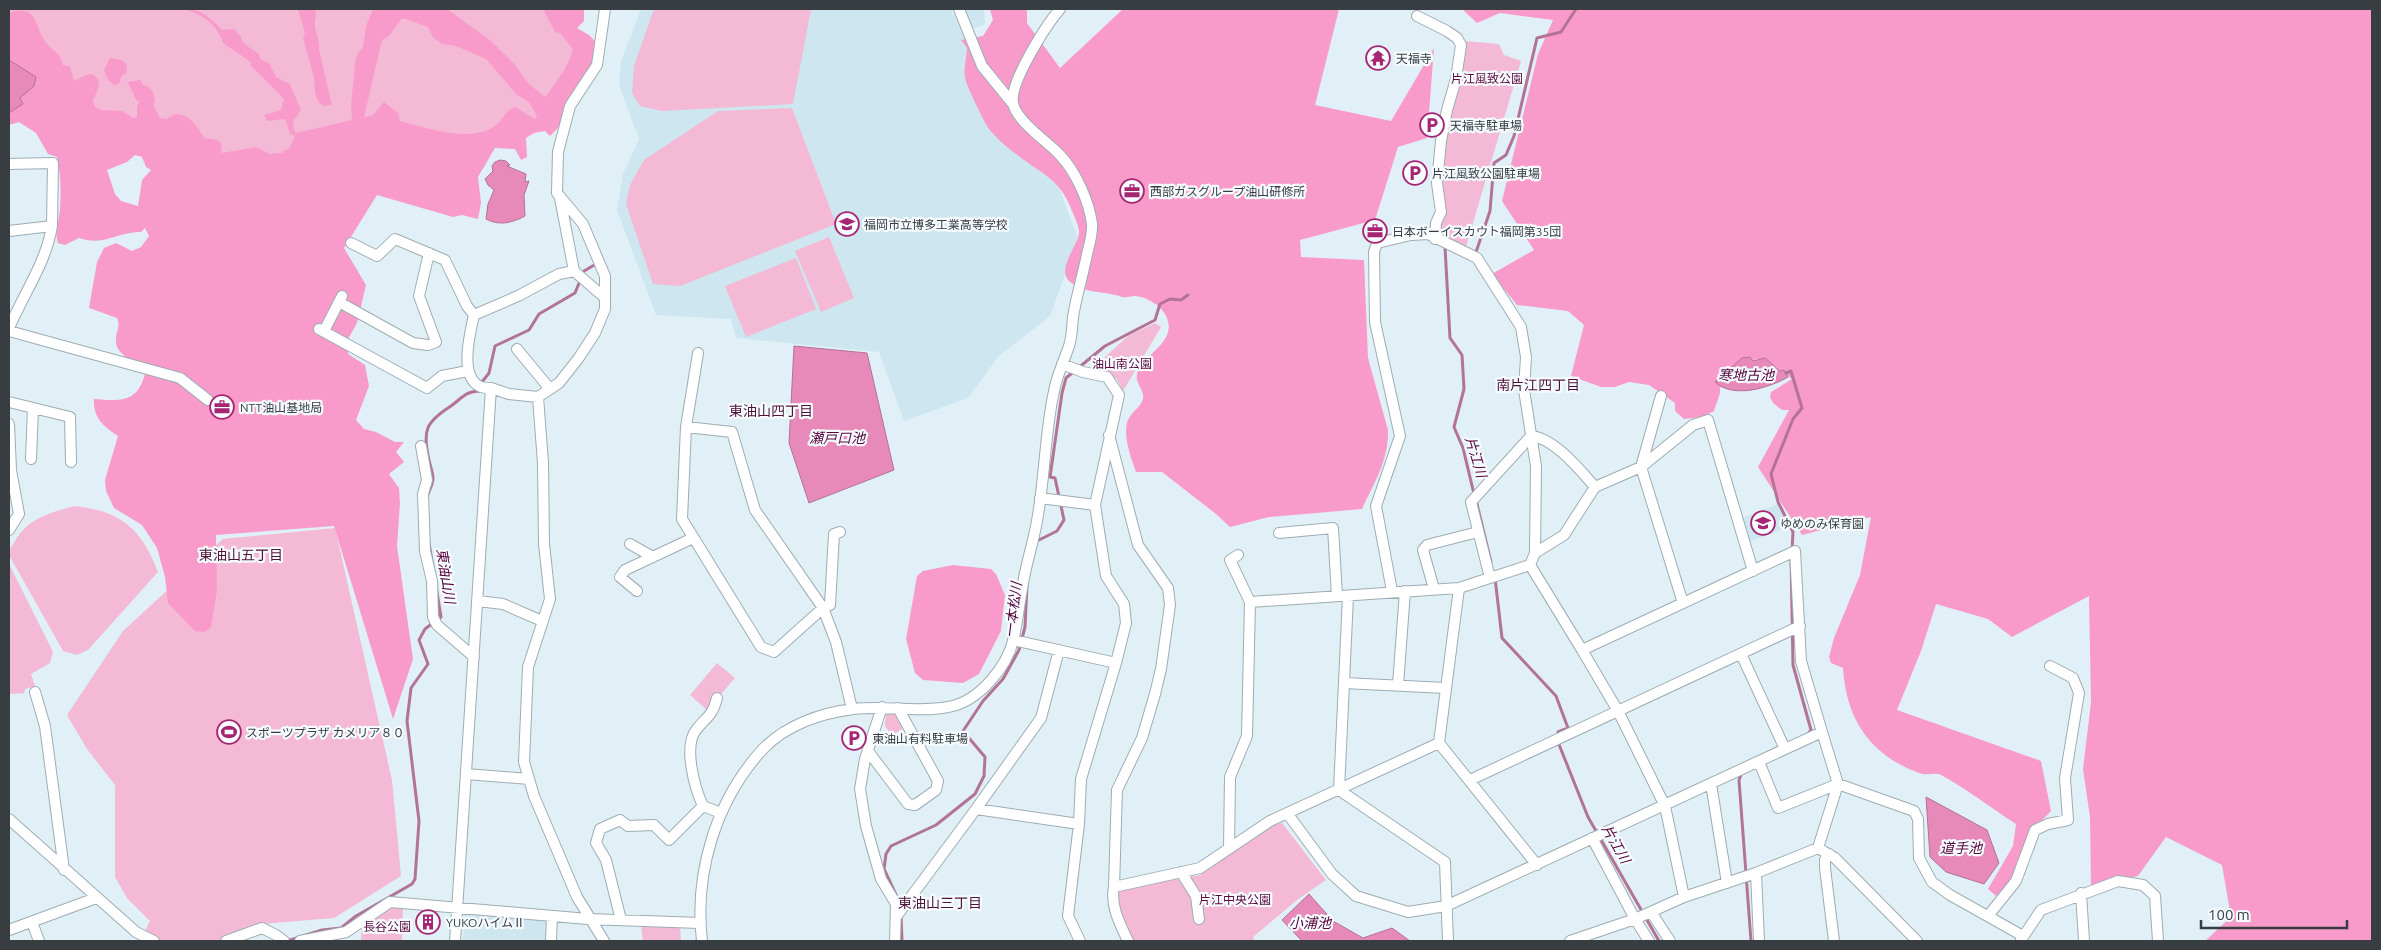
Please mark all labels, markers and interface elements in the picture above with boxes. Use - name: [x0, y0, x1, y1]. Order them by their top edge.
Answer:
- temple icon: 天福寺: [1365, 45, 1391, 71]
- place label: 天福寺: [1396, 52, 1432, 65]
- park label: 片江風致公園: [1451, 72, 1523, 85]
- parking icon: 天福寺駐車場: [1419, 112, 1445, 138]
- place label: 天福寺駐車場: [1450, 119, 1522, 132]
- parking icon: 片江風致公園駐車場: [1402, 160, 1428, 186]
- place label: 片江風致公園駐車場: [1432, 167, 1540, 180]
- office icon: 西部ガスグループ油山研修所: [1119, 178, 1145, 204]
- place label: 西部ガスグループ油山研修所: [1150, 185, 1305, 198]
- school or university icon: 福岡市立博多工業高等学校: [834, 211, 860, 237]
- place label: 福岡市立博多工業高等学校: [864, 218, 1008, 231]
- office icon: 日本ボーイスカウト福岡第35団: [1362, 218, 1388, 244]
- place label: 日本ボーイスカウト福岡第35団: [1392, 225, 1561, 238]
- park label: 油山南公園: [1092, 357, 1152, 370]
- water label: 寒地古池: [1718, 367, 1776, 383]
- district label: 南片江四丁目: [1496, 377, 1580, 393]
- office icon: NTT油山基地局: [209, 394, 235, 420]
- place label: NTT油山基地局: [240, 401, 322, 414]
- district label: 東油山四丁目: [729, 403, 813, 419]
- water label: 瀬戸口池: [809, 430, 867, 446]
- water label: 片江川: [1462, 435, 1490, 481]
- school or university icon: ゆめのみ保育園: [1750, 510, 1776, 536]
- place label: ゆめのみ保育園: [1780, 517, 1864, 530]
- district label: 東油山五丁目: [199, 547, 283, 563]
- water label: 東油山川: [434, 547, 459, 607]
- water label: 一本松川: [1002, 579, 1025, 639]
- sports icon: スポーツプラザ カメリア８０: [216, 719, 242, 745]
- parking icon: 東油山有料駐車場: [841, 725, 867, 751]
- place label: スポーツプラザ カメリア８０: [246, 726, 405, 739]
- place label: 東油山有料駐車場: [872, 732, 968, 745]
- water label: 片江川: [1599, 822, 1634, 868]
- water label: 道手池: [1940, 840, 1984, 856]
- park label: 片江中央公園: [1199, 893, 1271, 906]
- district label: 東油山三丁目: [898, 895, 982, 911]
- scale bar: [2201, 898, 2347, 930]
- text: 100 m: [2208, 906, 2250, 923]
- building icon: YUKOハイムⅡ: [415, 909, 441, 935]
- water label: 小浦池: [1289, 915, 1333, 931]
- place label: YUKOハイムⅡ: [446, 916, 525, 929]
- park label: 長谷公園: [363, 920, 411, 933]

